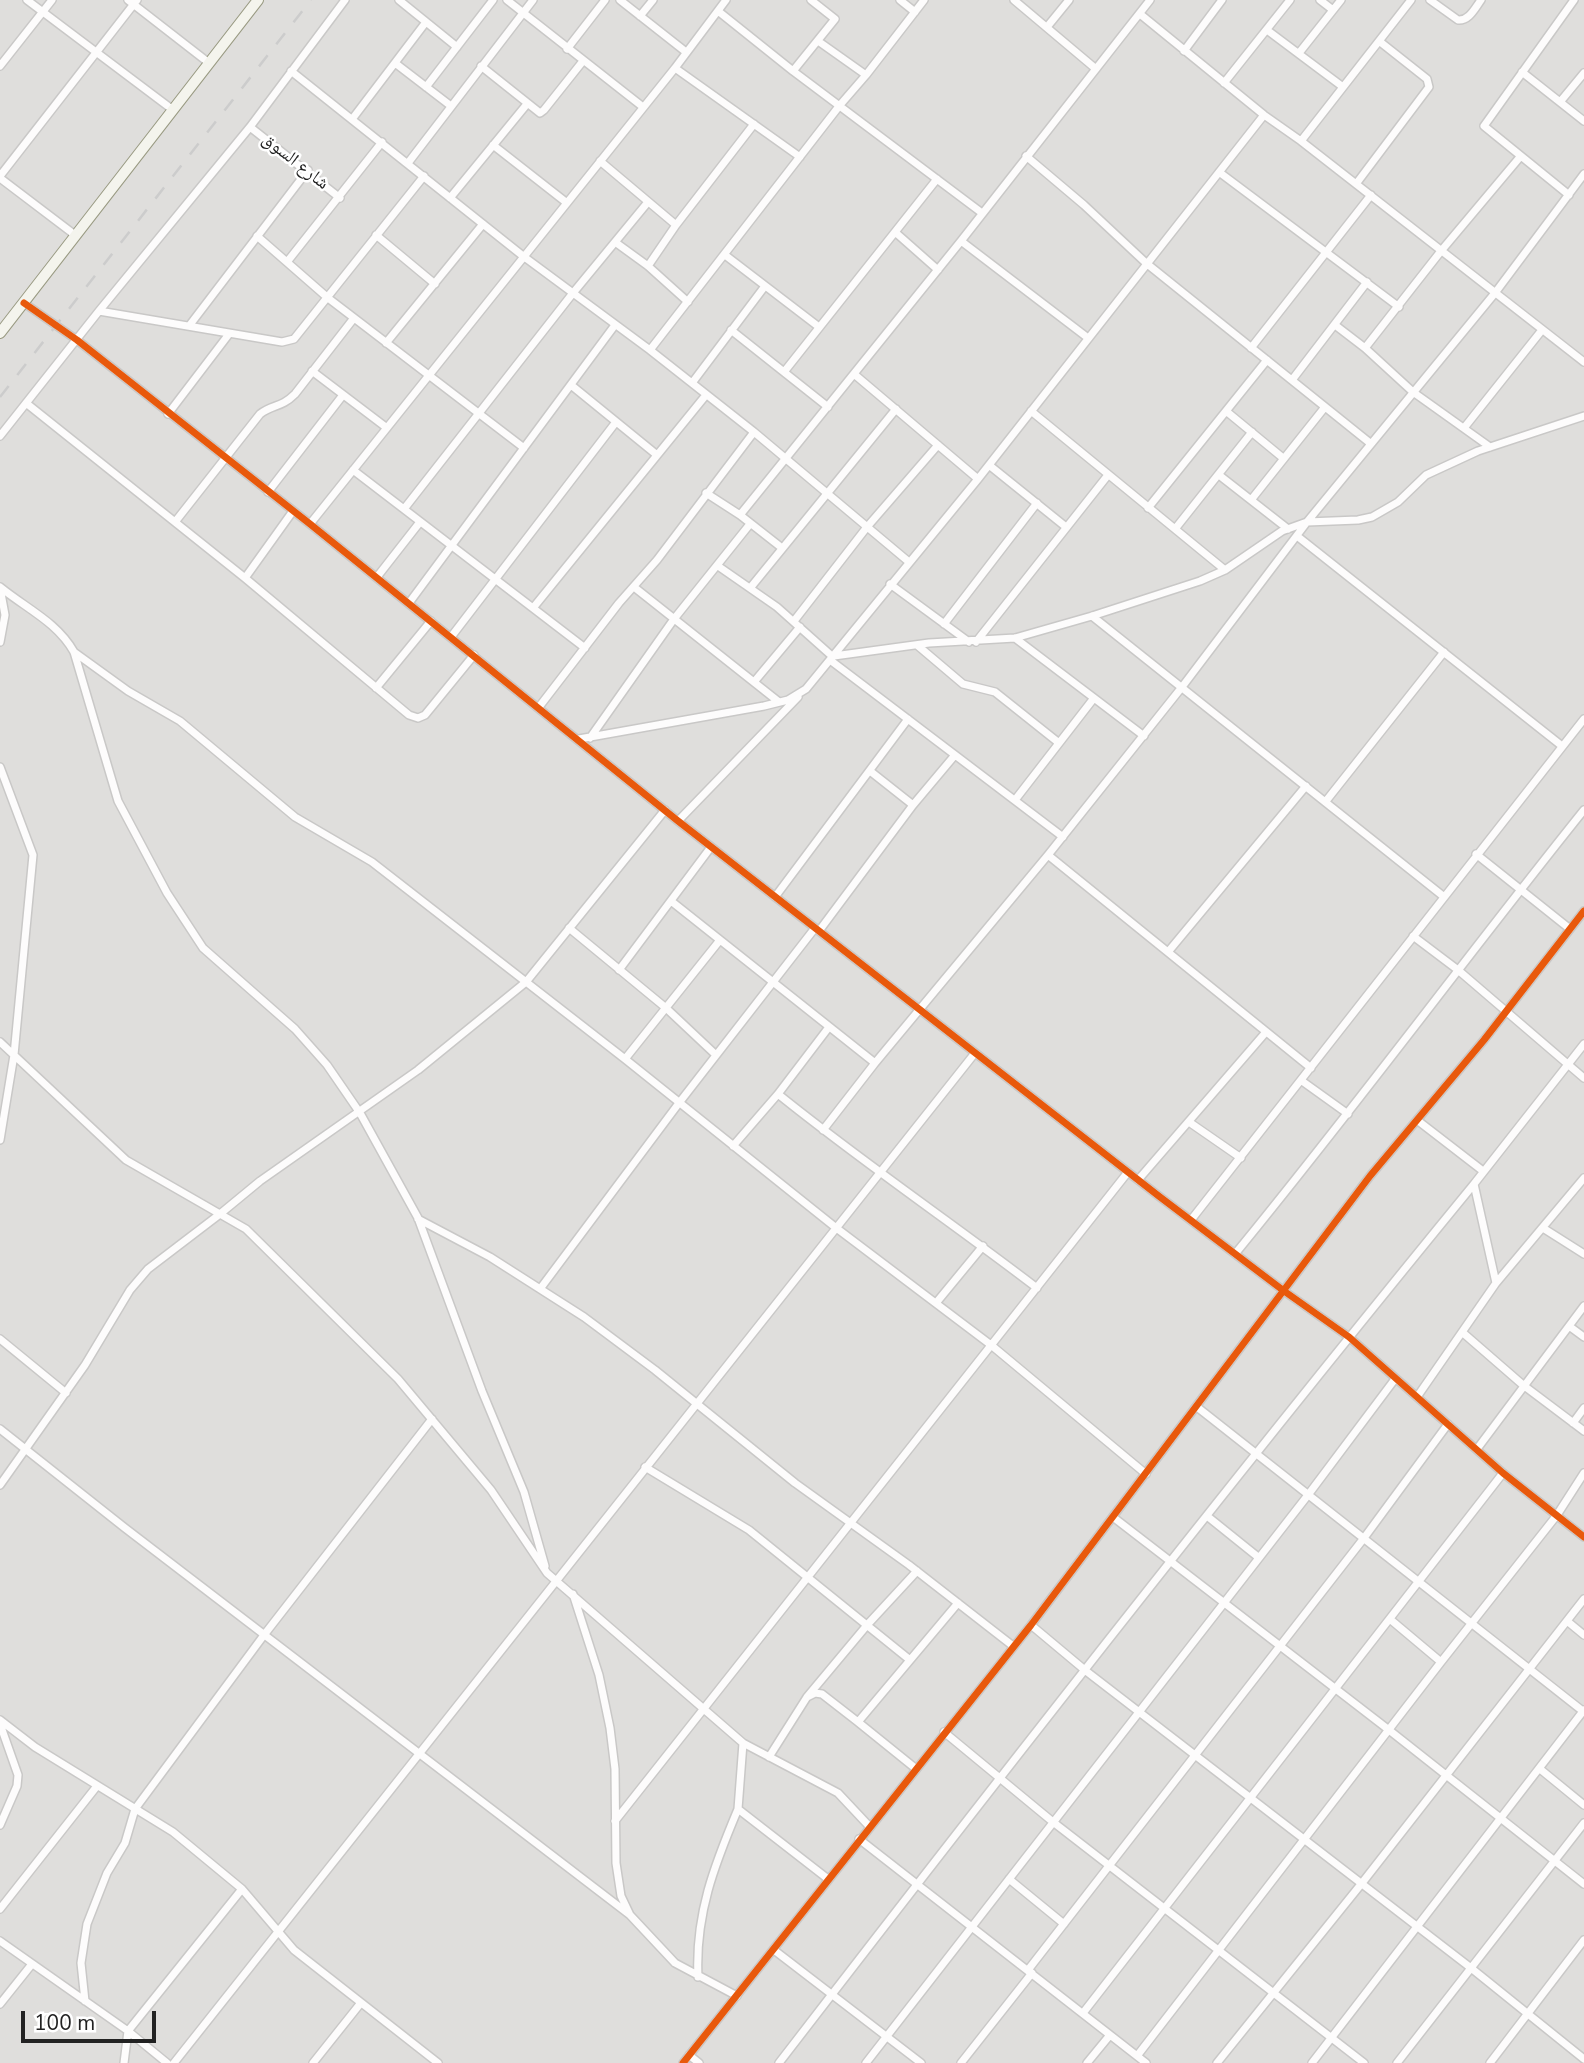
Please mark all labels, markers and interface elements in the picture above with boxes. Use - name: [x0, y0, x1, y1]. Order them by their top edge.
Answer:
- street label: شارع السوق: [257, 129, 333, 195]
- scale bar: [24, 1996, 159, 2040]
- text: 100 m: [34, 2009, 95, 2037]

